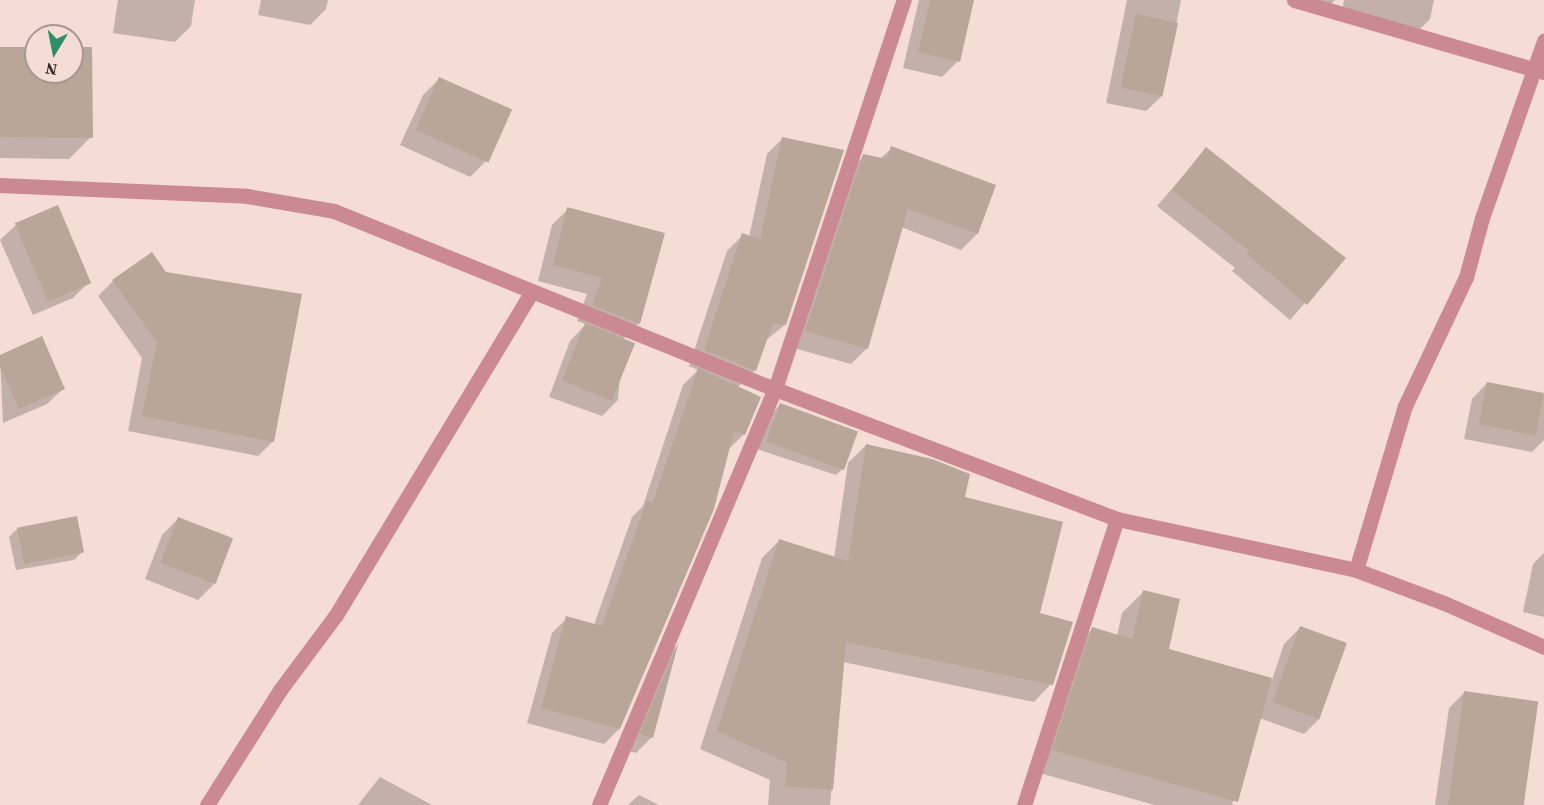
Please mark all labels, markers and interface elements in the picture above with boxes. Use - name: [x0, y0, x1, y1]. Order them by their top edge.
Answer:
- north arrow: [24, 24, 84, 84]
- text: N: [44, 58, 59, 82]

